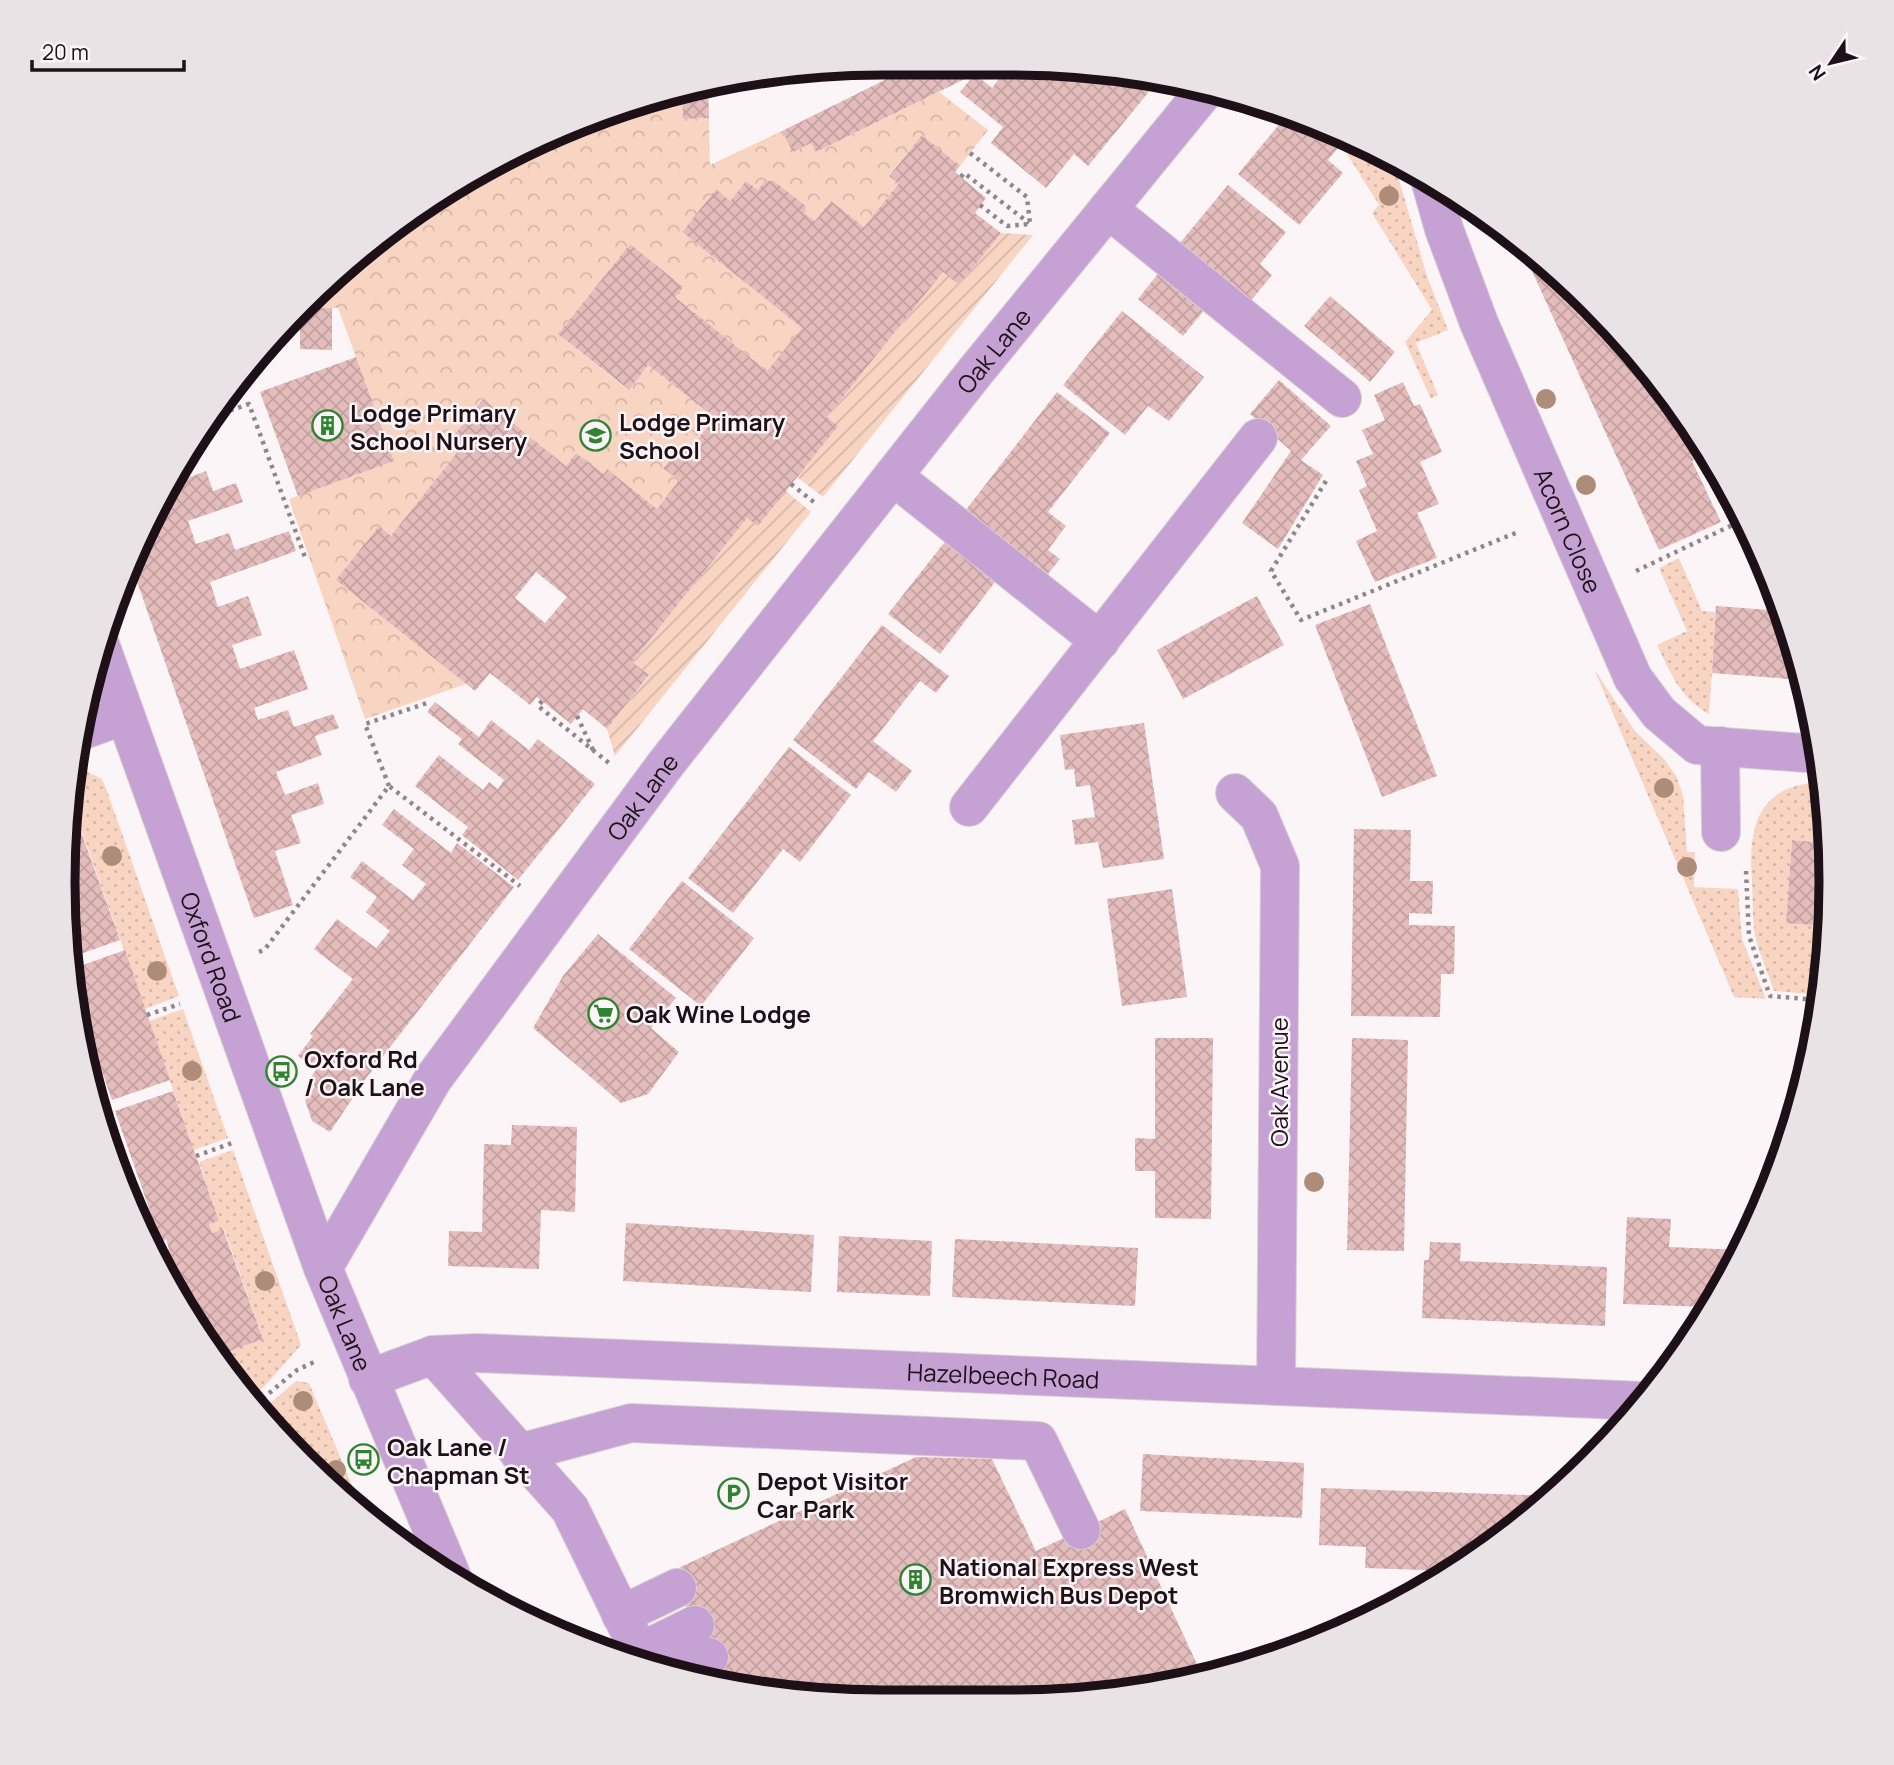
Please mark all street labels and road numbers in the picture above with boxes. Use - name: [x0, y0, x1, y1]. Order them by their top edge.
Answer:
- street label: Oak Lane: [948, 300, 1038, 400]
- street label: Acorn Close: [1527, 462, 1611, 598]
- street label: Oak Lane: [598, 746, 685, 847]
- street label: Oxford Road: [173, 887, 250, 1026]
- street label: Oak Avenue: [1262, 1017, 1295, 1147]
- street label: Oak Lane: [311, 1270, 381, 1376]
- street label: Hazelbeech Road: [906, 1354, 1100, 1395]

